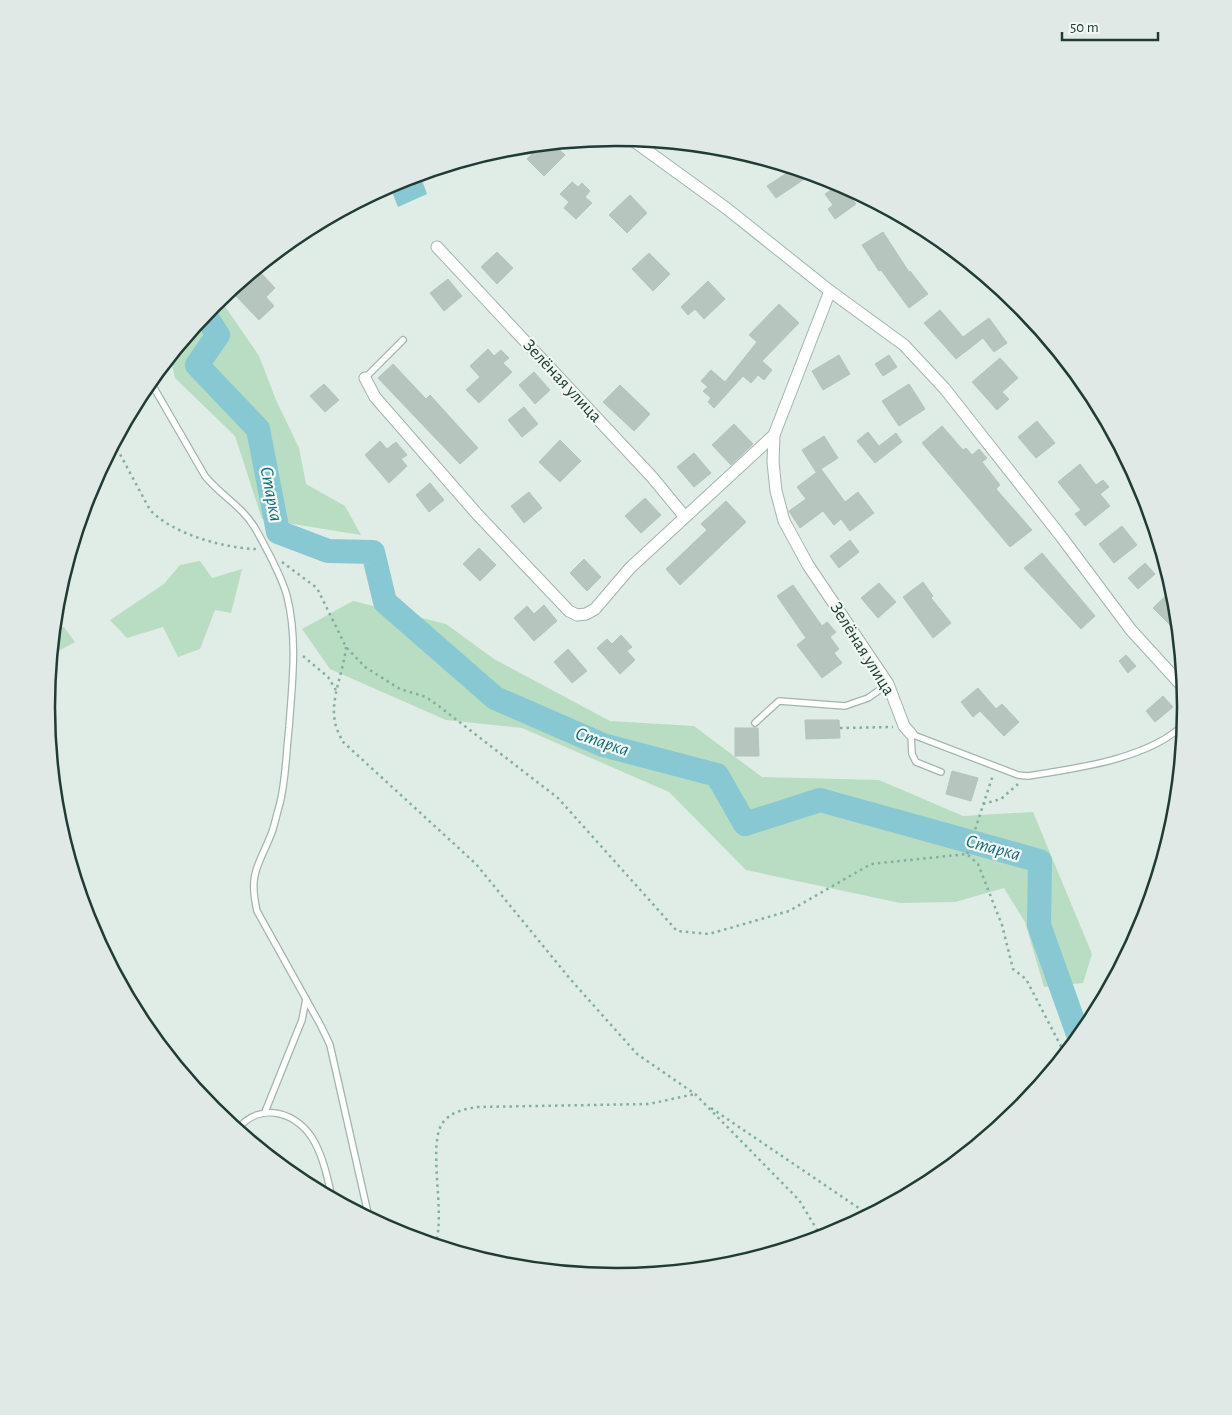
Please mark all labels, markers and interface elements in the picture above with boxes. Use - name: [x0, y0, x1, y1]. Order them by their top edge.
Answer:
- scale bar: [1062, 10, 1158, 42]
- text: 50 m: [1070, 20, 1099, 35]
- street label: Зелёная улица: [519, 336, 605, 426]
- water label: Старка: [256, 465, 286, 523]
- street label: Зелёная улица: [826, 599, 898, 699]
- water label: Старка: [573, 724, 631, 760]
- water label: Старка: [964, 832, 1022, 864]

